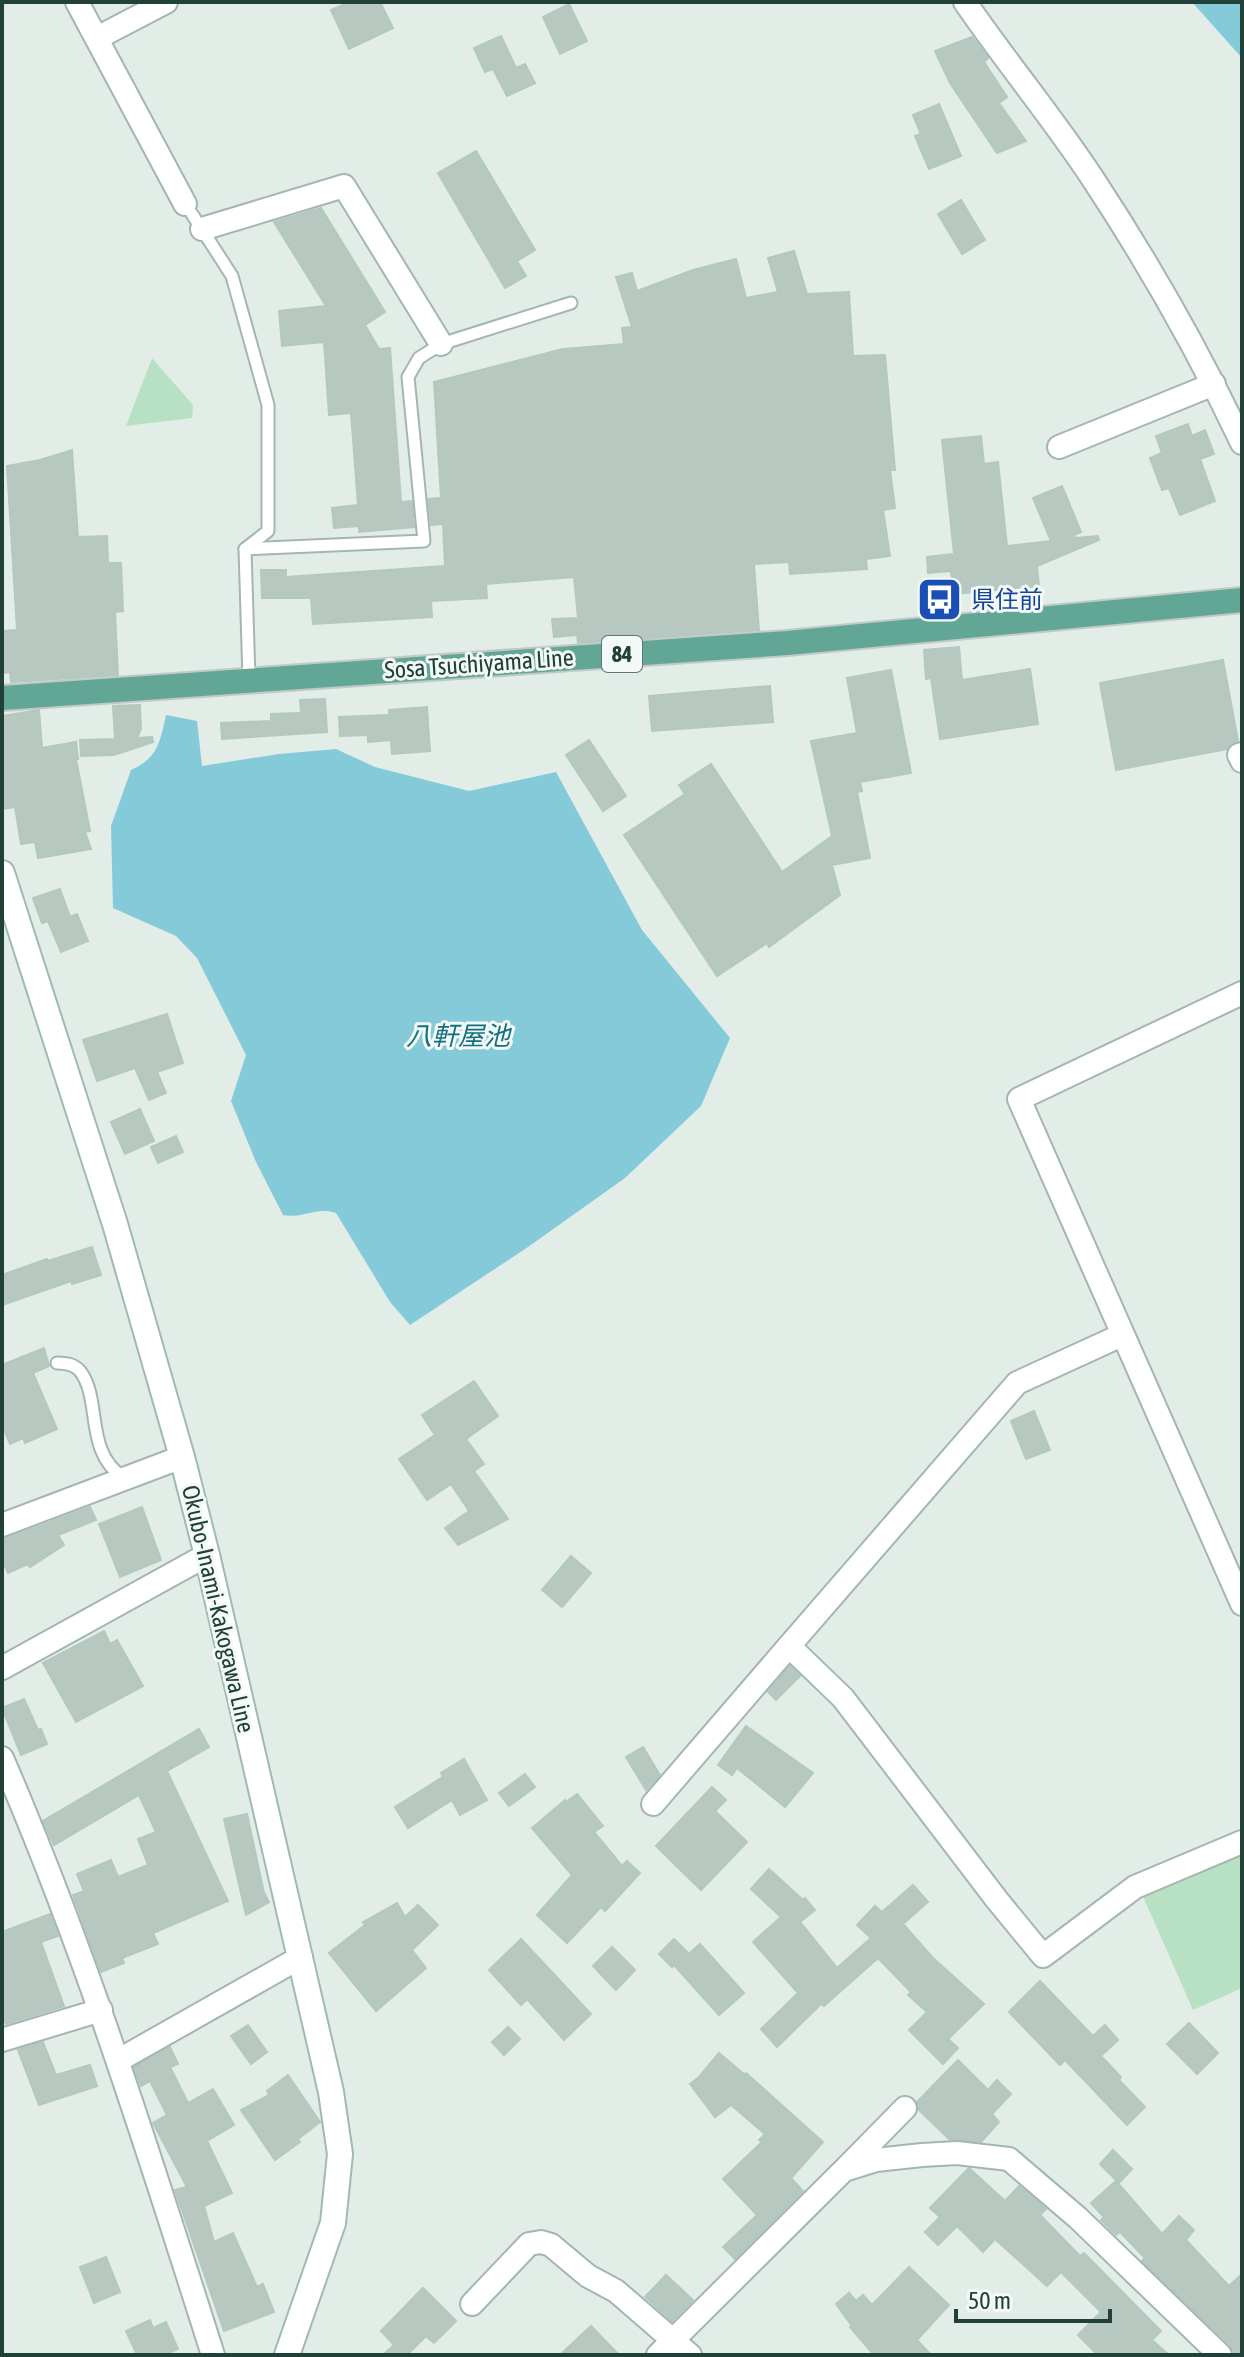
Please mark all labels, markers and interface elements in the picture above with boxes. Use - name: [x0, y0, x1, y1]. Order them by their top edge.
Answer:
- bus stop icon: 県住前: [916, 576, 964, 624]
- place label: 県住前: [971, 586, 1043, 613]
- road number: 84: [602, 636, 642, 672]
- street label: Sosa Tsuchiyama Line: [384, 643, 574, 684]
- water label: 八軒屋池: [406, 1021, 513, 1051]
- street label: Okubo-Inami-Kakogawa Line: [177, 1482, 260, 1735]
- scale bar: [956, 2273, 1110, 2323]
- text: 50 m: [968, 2287, 1011, 2314]

